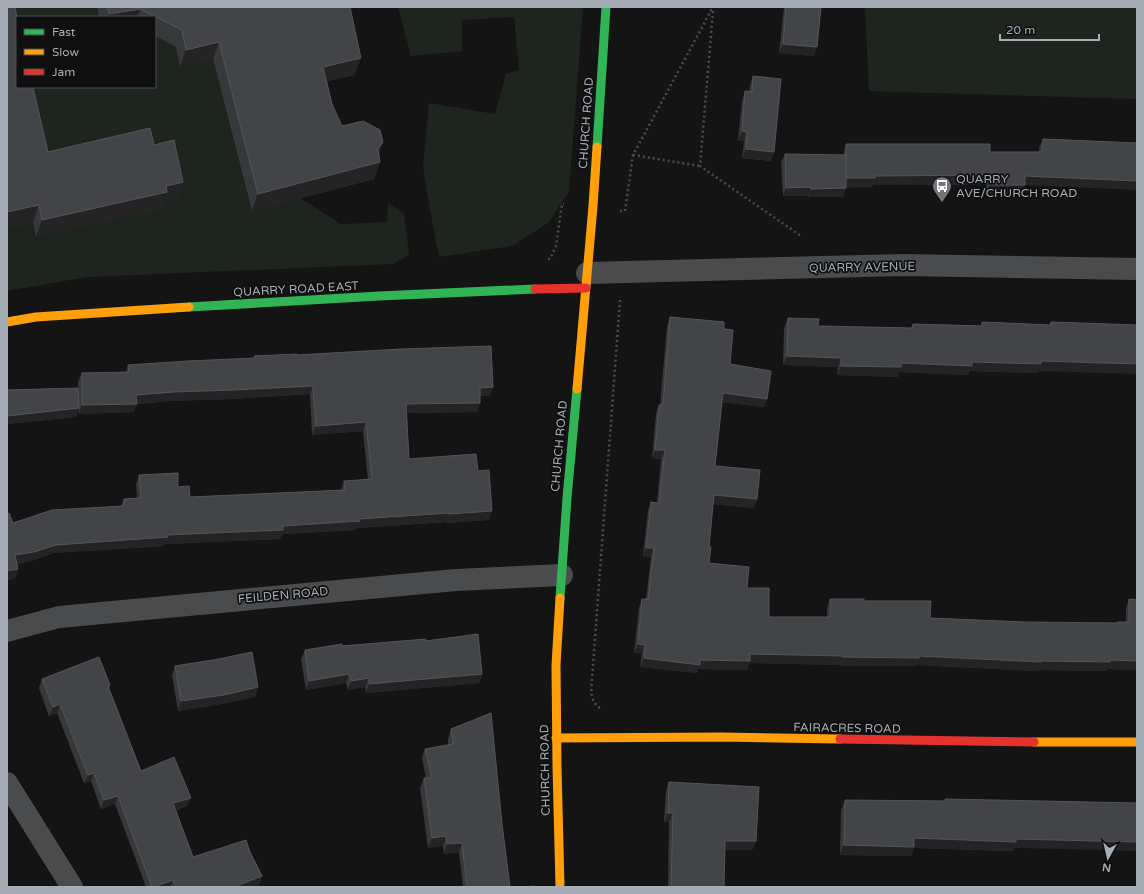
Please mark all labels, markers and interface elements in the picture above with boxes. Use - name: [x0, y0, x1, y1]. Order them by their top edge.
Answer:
- legend: [16, 16, 156, 88]
- scale bar: [1000, 16, 1099, 42]
- text: 20 m: [1006, 23, 1035, 37]
- text: Fast: [52, 25, 76, 39]
- text: Slow: [52, 45, 79, 59]
- text: Jam: [52, 65, 75, 79]
- street label: CHURCH ROAD: [576, 77, 596, 169]
- place label: QUARRY AVE/CHURCH ROAD: [956, 172, 1077, 200]
- bus stop icon: QUARRY AVE/CHURCH ROAD: [931, 175, 953, 203]
- street label: QUARRY AVENUE: [809, 259, 916, 275]
- street label: QUARRY ROAD EAST: [233, 279, 360, 299]
- street label: CHURCH ROAD: [548, 400, 570, 492]
- street label: FEILDEN ROAD: [237, 584, 329, 606]
- street label: FAIRACRES ROAD: [793, 720, 901, 736]
- street label: CHURCH ROAD: [537, 724, 553, 816]
- north arrow: [1088, 838, 1128, 878]
- text: N: [1101, 860, 1112, 874]

